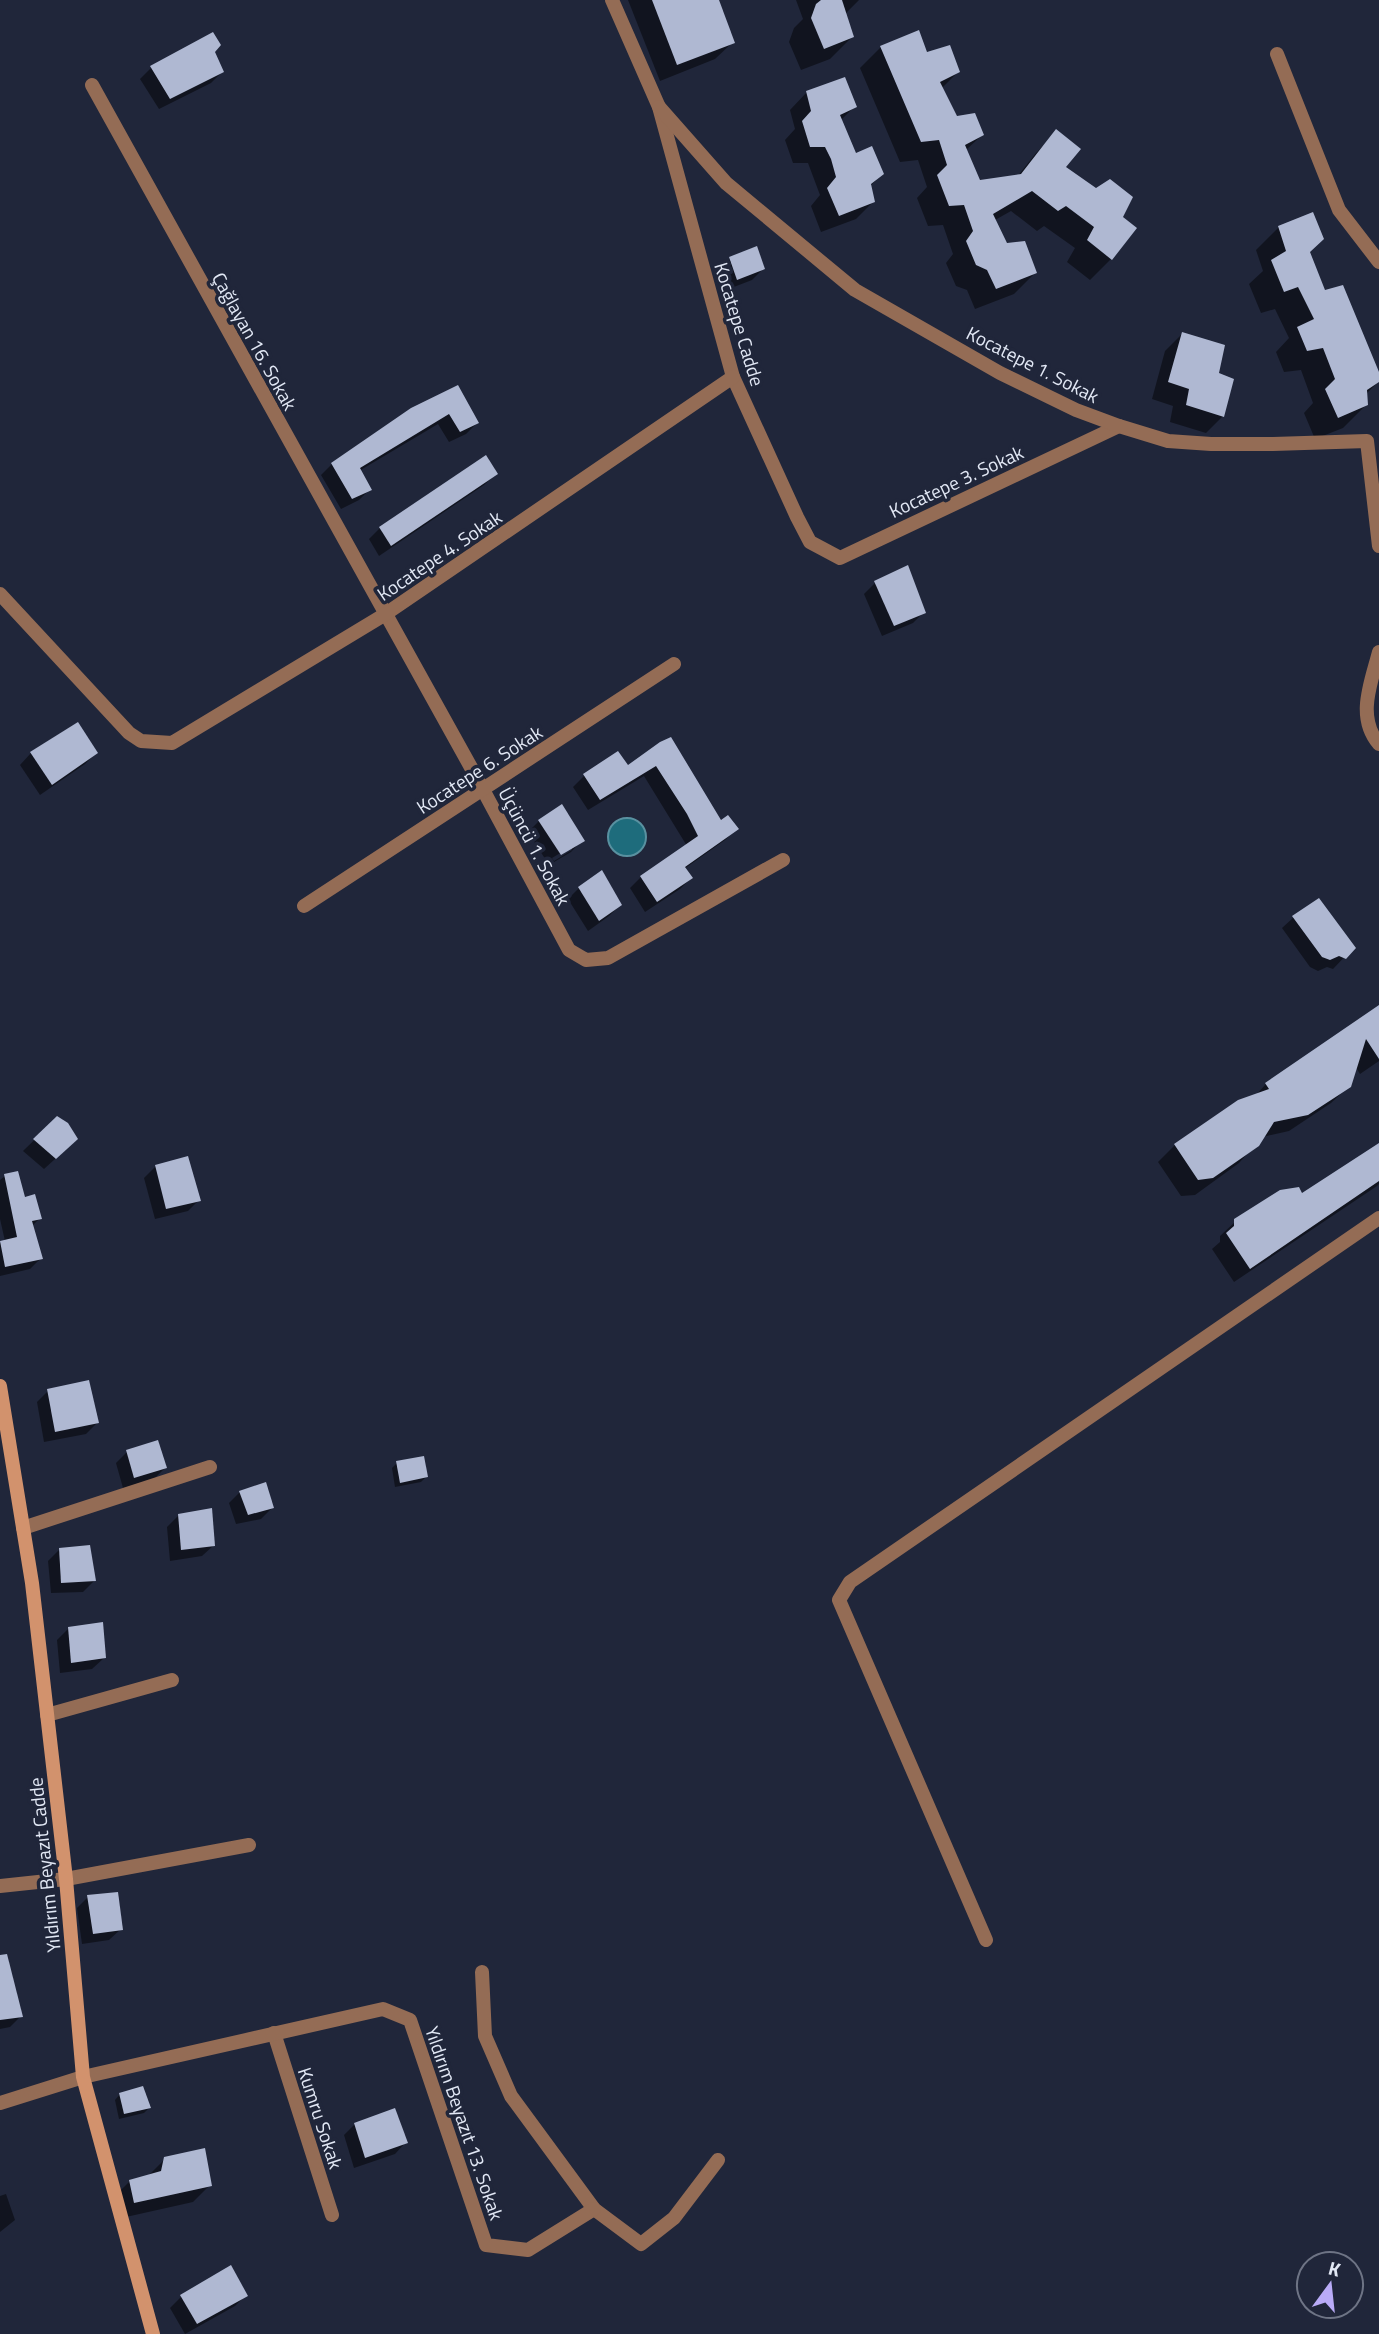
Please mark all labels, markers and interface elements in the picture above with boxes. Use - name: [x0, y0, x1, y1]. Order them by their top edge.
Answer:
- street label: Kocatepe Cadde: [707, 259, 773, 389]
- street label: Çağlayan 16. Sokak: [205, 267, 305, 415]
- street label: Kocatepe 1. Sokak: [962, 318, 1104, 410]
- street label: Kocatepe 3. Sokak: [884, 437, 1028, 525]
- street label: Kocatepe 4. Sokak: [371, 502, 507, 608]
- street label: Kocatepe 6. Sokak: [410, 717, 548, 821]
- street label: Üçüncü 1. Sokak: [492, 782, 578, 910]
- street label: Yıldırım Beyazıt Cadde: [20, 1776, 68, 1954]
- street label: Yıldırım Beyazıt 13. Sokak: [418, 2022, 512, 2224]
- street label: Kumru Sokak: [291, 2063, 351, 2173]
- north arrow: [1295, 2250, 1365, 2320]
- text: K: [1325, 2253, 1344, 2284]

